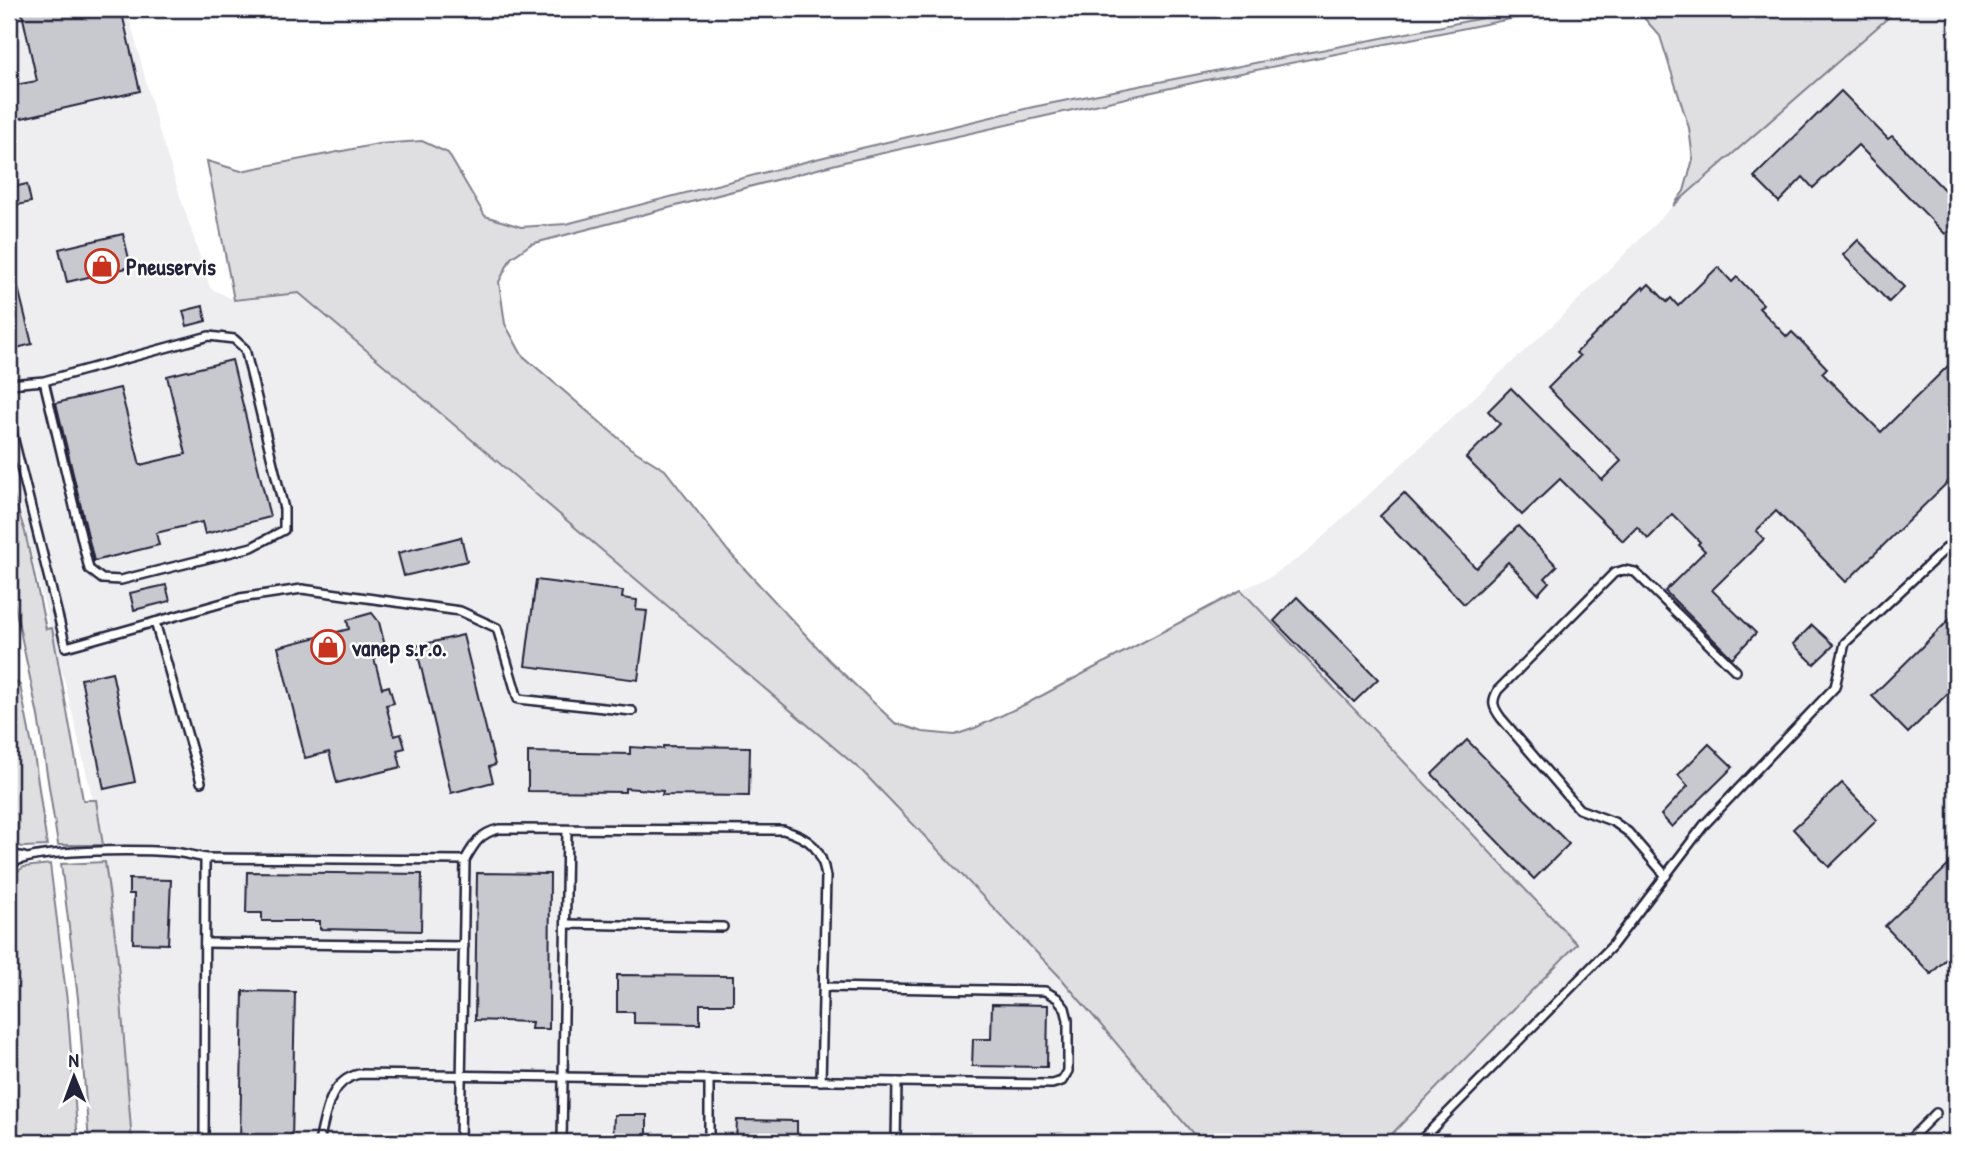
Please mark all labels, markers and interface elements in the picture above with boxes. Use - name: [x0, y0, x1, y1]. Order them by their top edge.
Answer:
- shop icon: Pneuservis: [83, 247, 121, 285]
- place label: Pneuservis: [126, 251, 216, 282]
- shop icon: vanep s.r.o.: [309, 628, 347, 666]
- place label: vanep s.r.o.: [352, 632, 447, 664]
- north arrow: [38, 1042, 108, 1112]
- text: N: [68, 1047, 79, 1073]

